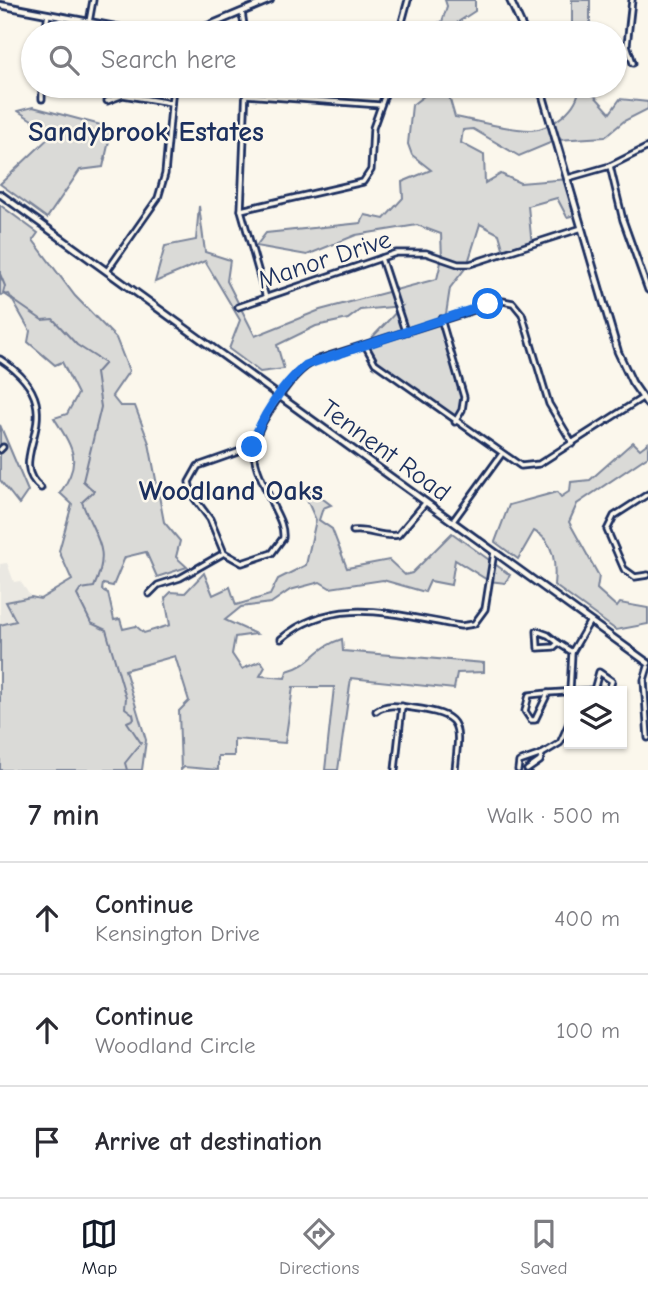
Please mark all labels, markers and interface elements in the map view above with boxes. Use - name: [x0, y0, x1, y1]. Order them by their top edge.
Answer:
- search box: [21, 21, 627, 98]
- icon: search: [45, 41, 83, 79]
- text: Search here: [101, 45, 236, 75]
- district label: Sandybrook Estates: [28, 116, 264, 148]
- street label: Manor Drive: [254, 224, 395, 296]
- route start: [472, 288, 503, 319]
- street label: Tennent Road: [315, 394, 456, 508]
- route end: [236, 431, 267, 462]
- district label: Woodland Oaks: [139, 475, 323, 507]
- map controls: [564, 686, 627, 749]
- button: layers: [564, 686, 627, 749]
- text: 7 min: [28, 798, 100, 833]
- text: Walk · 500 m: [487, 802, 620, 829]
- text: Continue: [95, 890, 193, 920]
- icon: ahead: [28, 899, 66, 937]
- text: 400 m: [554, 905, 620, 932]
- text: Kensington Drive: [95, 920, 260, 947]
- text: Continue: [95, 1002, 193, 1032]
- icon: ahead: [28, 1011, 66, 1049]
- text: 100 m: [556, 1017, 620, 1044]
- text: Woodland Circle: [95, 1032, 255, 1059]
- icon: arrive: [28, 1123, 66, 1161]
- text: Arrive at destination: [95, 1127, 322, 1157]
- tab: Map: [80, 1215, 118, 1279]
- tab: Directions: [279, 1215, 359, 1279]
- tab: Saved: [520, 1215, 568, 1279]

